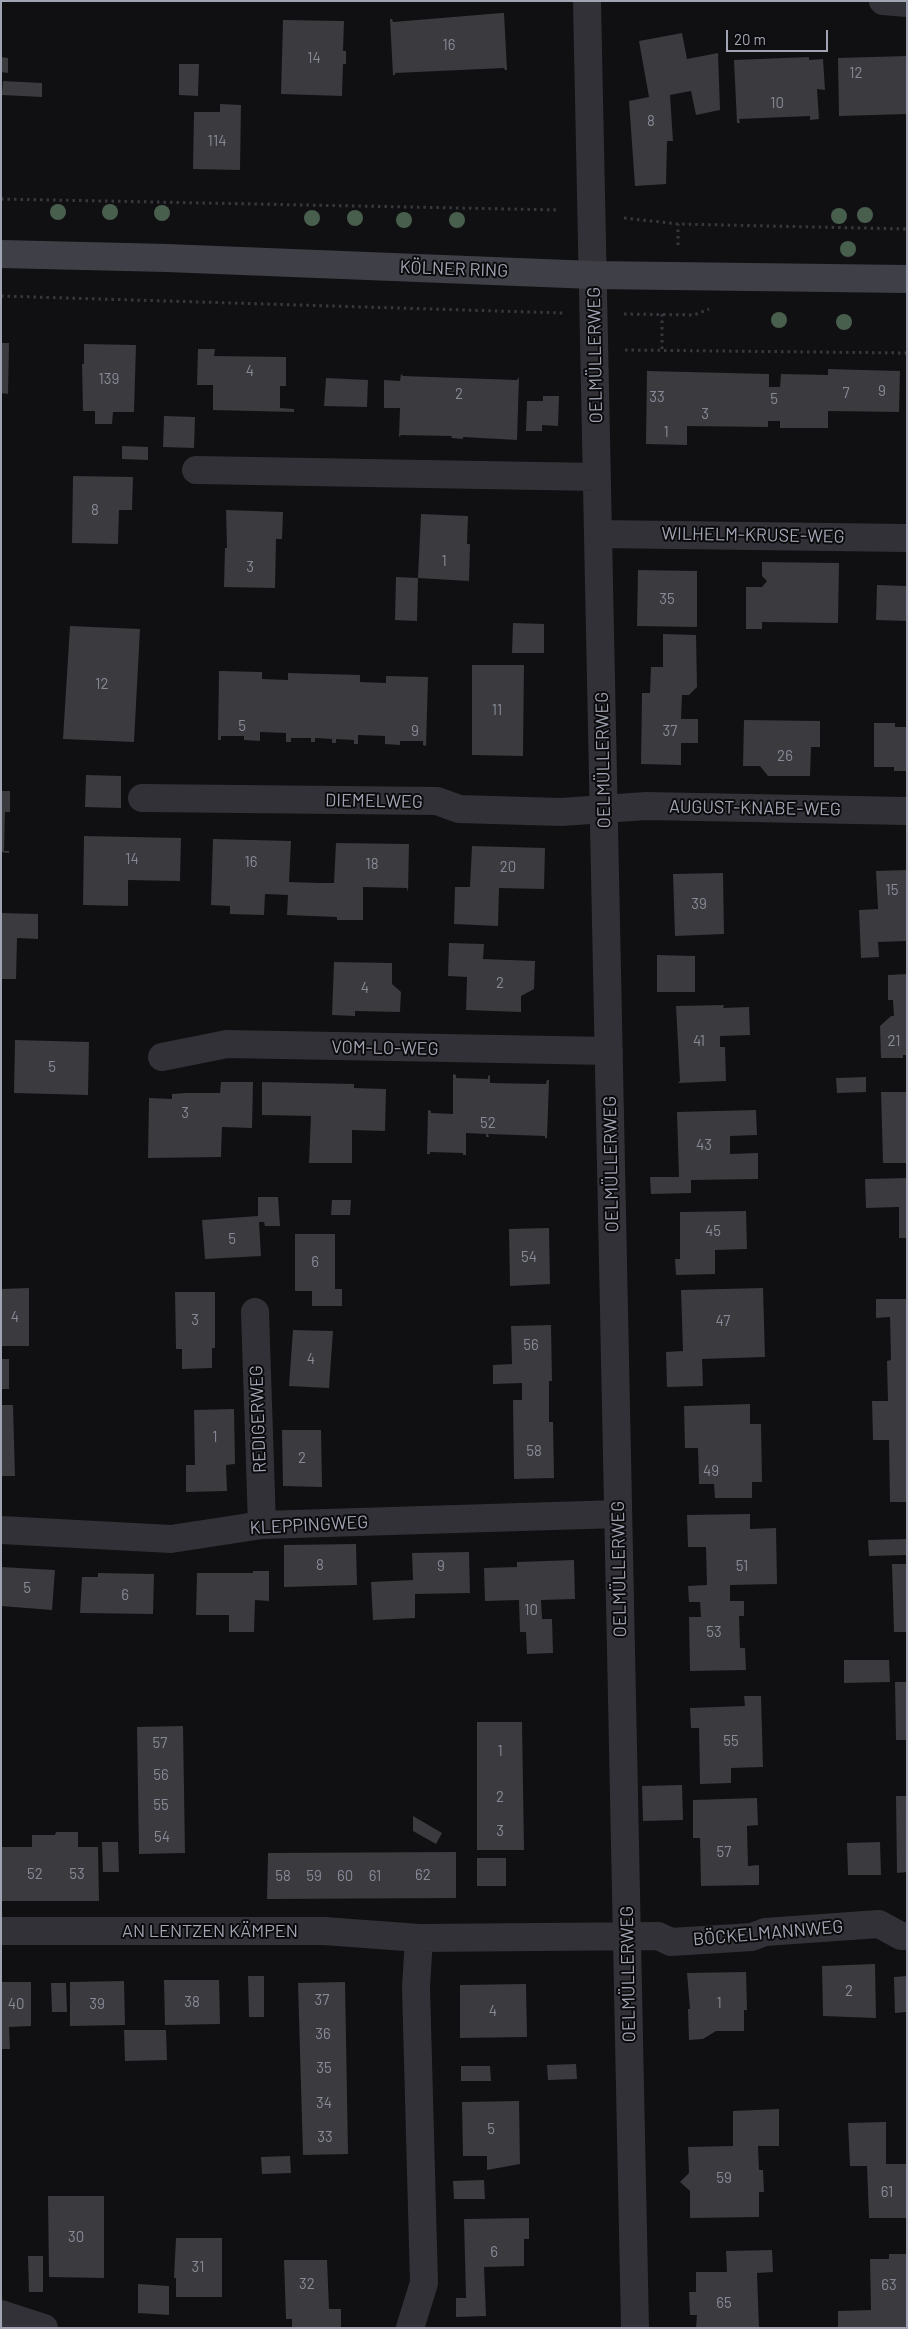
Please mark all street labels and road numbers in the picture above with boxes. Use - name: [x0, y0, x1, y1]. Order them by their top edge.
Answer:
- street label: KÖLNER RING: [399, 256, 509, 282]
- street label: OELMÜLLERWEG: [583, 287, 607, 423]
- street label: WILHELM-KRUSE-WEG: [661, 523, 845, 547]
- street label: OELMÜLLERWEG: [591, 692, 615, 828]
- street label: DIEMELWEG: [325, 789, 423, 813]
- street label: AUGUST-KNABE-WEG: [669, 796, 841, 820]
- street label: VOM-LO-WEG: [331, 1036, 439, 1060]
- street label: OELMÜLLERWEG: [599, 1096, 623, 1232]
- street label: REDIGERWEG: [245, 1365, 271, 1473]
- street label: OELMÜLLERWEG: [607, 1501, 631, 1637]
- street label: KLEPPINGWEG: [249, 1511, 369, 1539]
- street label: OELMÜLLERWEG: [616, 1906, 640, 2042]
- street label: BÖCKELMANNWEG: [692, 1916, 844, 1950]
- street label: AN LENTZEN KÄMPEN: [122, 1920, 298, 1942]

